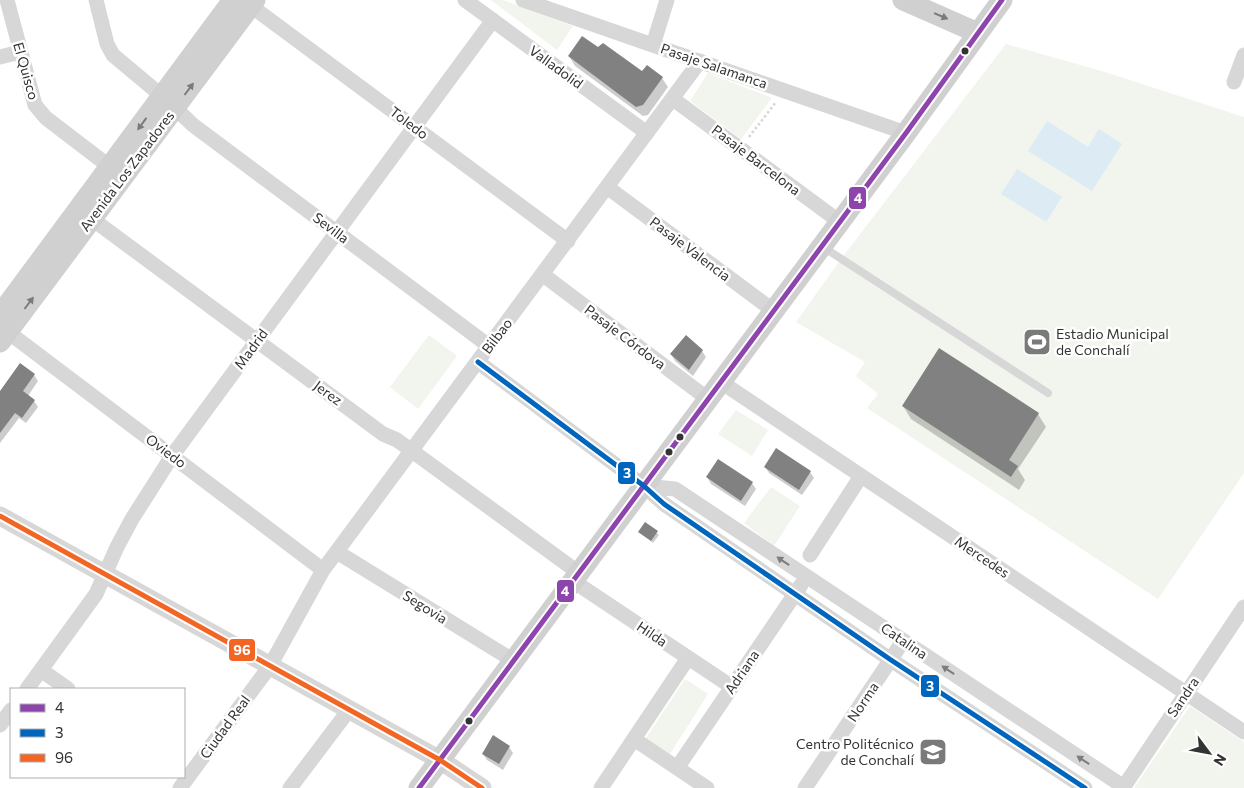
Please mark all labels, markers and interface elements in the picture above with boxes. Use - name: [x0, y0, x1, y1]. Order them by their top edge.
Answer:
- one-way arrow: [934, 13, 948, 21]
- street label: Pasaje Salamanca: [659, 39, 770, 92]
- street label: El Quisco: [10, 40, 43, 102]
- street label: Valladolid: [526, 41, 587, 92]
- unlabelled marker: [960, 46, 970, 56]
- one-way arrow: [184, 82, 194, 96]
- street label: Toledo: [387, 103, 432, 143]
- street label: Avenida Los Zapadores: [76, 107, 177, 234]
- one-way arrow: [136, 117, 147, 130]
- street label: Pasaje Barcelona: [709, 121, 804, 199]
- line badge: 4: [848, 186, 867, 210]
- text: 4: [854, 189, 863, 206]
- street label: Sevilla: [310, 209, 353, 247]
- street label: Pasaje Valencia: [647, 213, 734, 284]
- one-way arrow: [24, 296, 34, 310]
- street label: Pasaje Córdova: [581, 301, 669, 373]
- street label: Bilbao: [478, 315, 515, 357]
- street label: Madrid: [230, 325, 271, 372]
- place label: Estadio Municipal de Conchalí: [1056, 325, 1169, 358]
- sports icon: Estadio Municipal de Conchalí: [1022, 327, 1052, 357]
- street label: Jerez: [311, 377, 346, 409]
- street label: Oviedo: [143, 430, 190, 471]
- unlabelled marker: [675, 432, 685, 442]
- unlabelled marker: [664, 447, 674, 457]
- line badge: 3: [617, 461, 636, 485]
- text: 3: [623, 464, 631, 481]
- street label: Mercedes: [952, 532, 1013, 581]
- one-way arrow: [777, 556, 790, 566]
- line badge: 4: [556, 579, 575, 603]
- text: 4: [561, 582, 570, 599]
- street label: Segovia: [400, 586, 451, 627]
- street label: Hilda: [634, 617, 671, 650]
- street label: Catalina: [878, 619, 931, 662]
- line badge: 96: [228, 638, 256, 662]
- text: 96: [233, 641, 251, 658]
- street label: Adriana: [721, 647, 762, 697]
- one-way arrow: [941, 665, 954, 675]
- line badge: 3: [920, 674, 940, 698]
- street label: Sandra: [1163, 674, 1202, 720]
- text: 3: [926, 677, 934, 694]
- street label: Norma: [843, 679, 882, 725]
- legend: [10, 688, 185, 778]
- street label: Ciudad Real: [196, 692, 253, 762]
- text: 4: [55, 698, 64, 716]
- unlabelled marker: [464, 716, 474, 726]
- text: 3: [55, 723, 64, 741]
- north arrow: [1184, 728, 1234, 778]
- place label: Centro Politécnico de Conchalí: [796, 735, 914, 768]
- school or university icon: Centro Politécnico de Conchalí: [918, 737, 948, 767]
- text: 96: [55, 748, 73, 766]
- text: N: [1210, 751, 1230, 769]
- one-way arrow: [1076, 755, 1090, 765]

